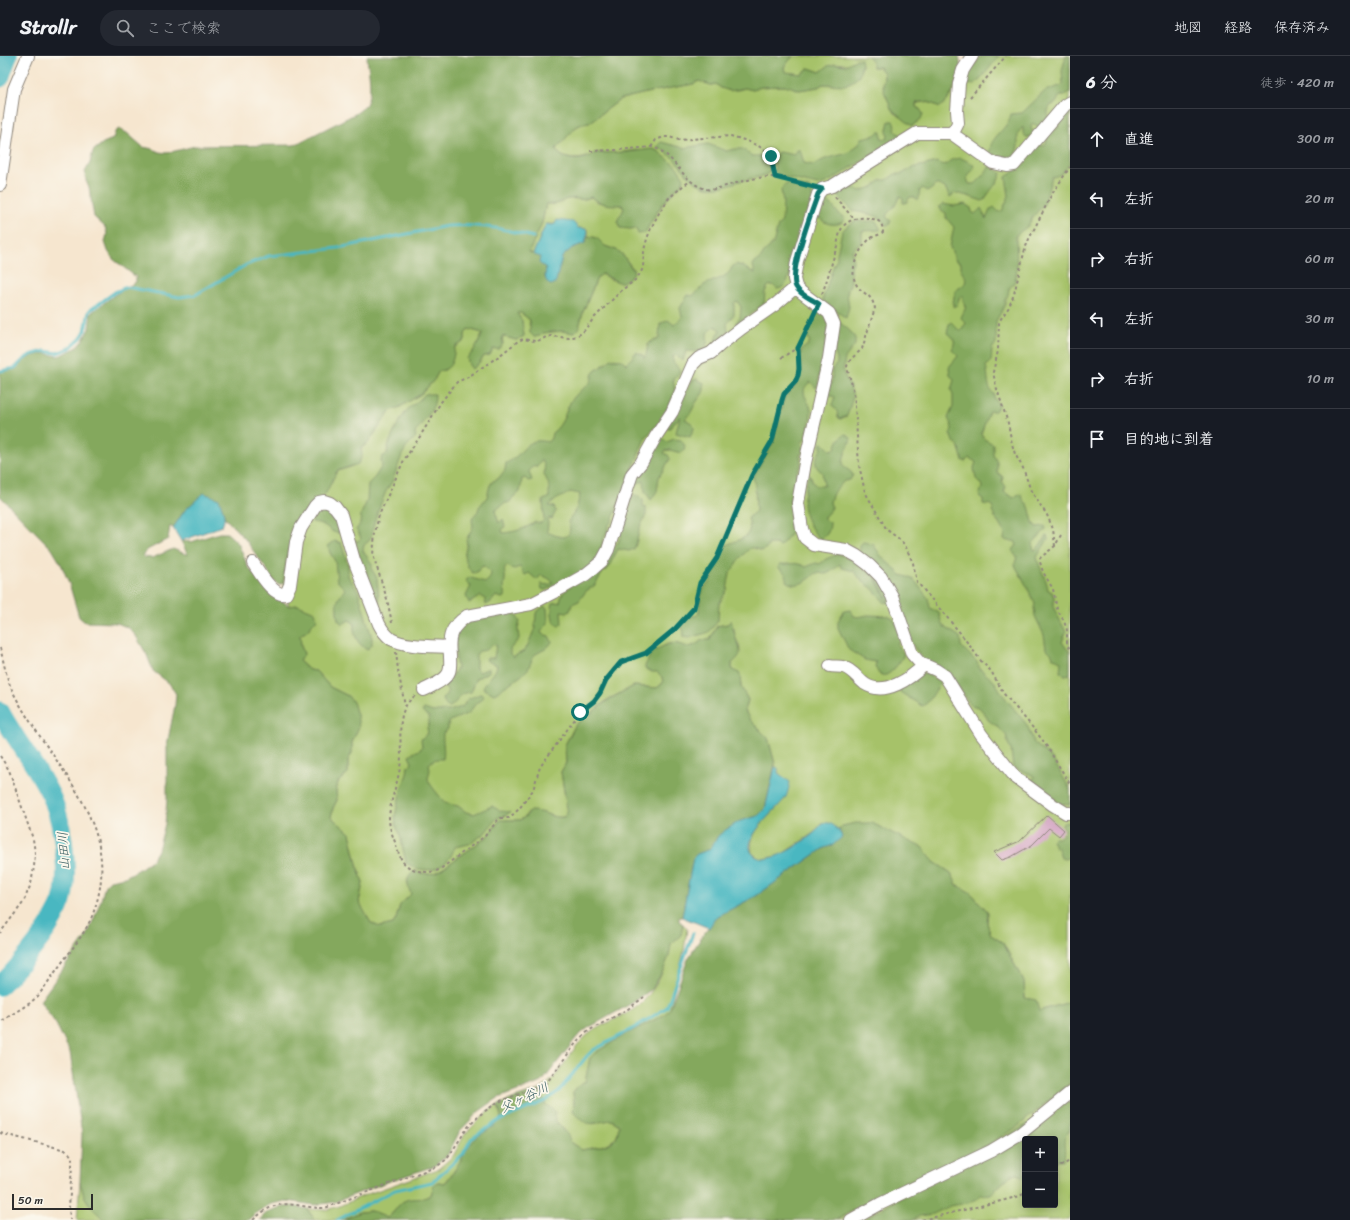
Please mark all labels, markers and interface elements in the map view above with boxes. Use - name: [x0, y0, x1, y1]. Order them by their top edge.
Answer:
- search box: [100, 10, 380, 46]
- text: Strollr: [20, 11, 76, 44]
- text: ここで検索: [146, 15, 221, 41]
- text: 地図: [1174, 15, 1202, 40]
- text: 経路: [1224, 15, 1252, 40]
- text: 保存済み: [1274, 15, 1330, 40]
- icon: search: [114, 17, 136, 39]
- text: 6 分: [1086, 67, 1117, 97]
- text: 徒歩 · 420 m: [1261, 71, 1334, 94]
- text: 直進: [1124, 126, 1154, 152]
- text: 300 m: [1297, 127, 1334, 150]
- icon: ahead: [1086, 128, 1108, 150]
- route end: [762, 147, 780, 165]
- text: 左折: [1124, 186, 1154, 212]
- text: 20 m: [1305, 187, 1334, 210]
- icon: left: [1086, 188, 1108, 210]
- text: 右折: [1124, 246, 1154, 272]
- text: 60 m: [1305, 247, 1334, 270]
- icon: right: [1086, 248, 1108, 270]
- text: 左折: [1124, 306, 1154, 332]
- text: 30 m: [1305, 307, 1334, 330]
- icon: left: [1086, 308, 1108, 330]
- text: 右折: [1124, 366, 1154, 392]
- text: 10 m: [1307, 367, 1334, 390]
- icon: right: [1086, 368, 1108, 390]
- text: 目的地に到着: [1124, 426, 1214, 452]
- icon: arrive: [1086, 428, 1108, 450]
- route start: [571, 703, 589, 721]
- water label: 山田川: [51, 831, 76, 871]
- water label: 父ヶ谷川: [496, 1076, 553, 1119]
- map controls: [1022, 1136, 1058, 1208]
- button: +: [1022, 1136, 1058, 1172]
- button: −: [1022, 1172, 1058, 1208]
- text: 50 m: [18, 1191, 43, 1210]
- scale bar: [12, 1192, 93, 1211]

